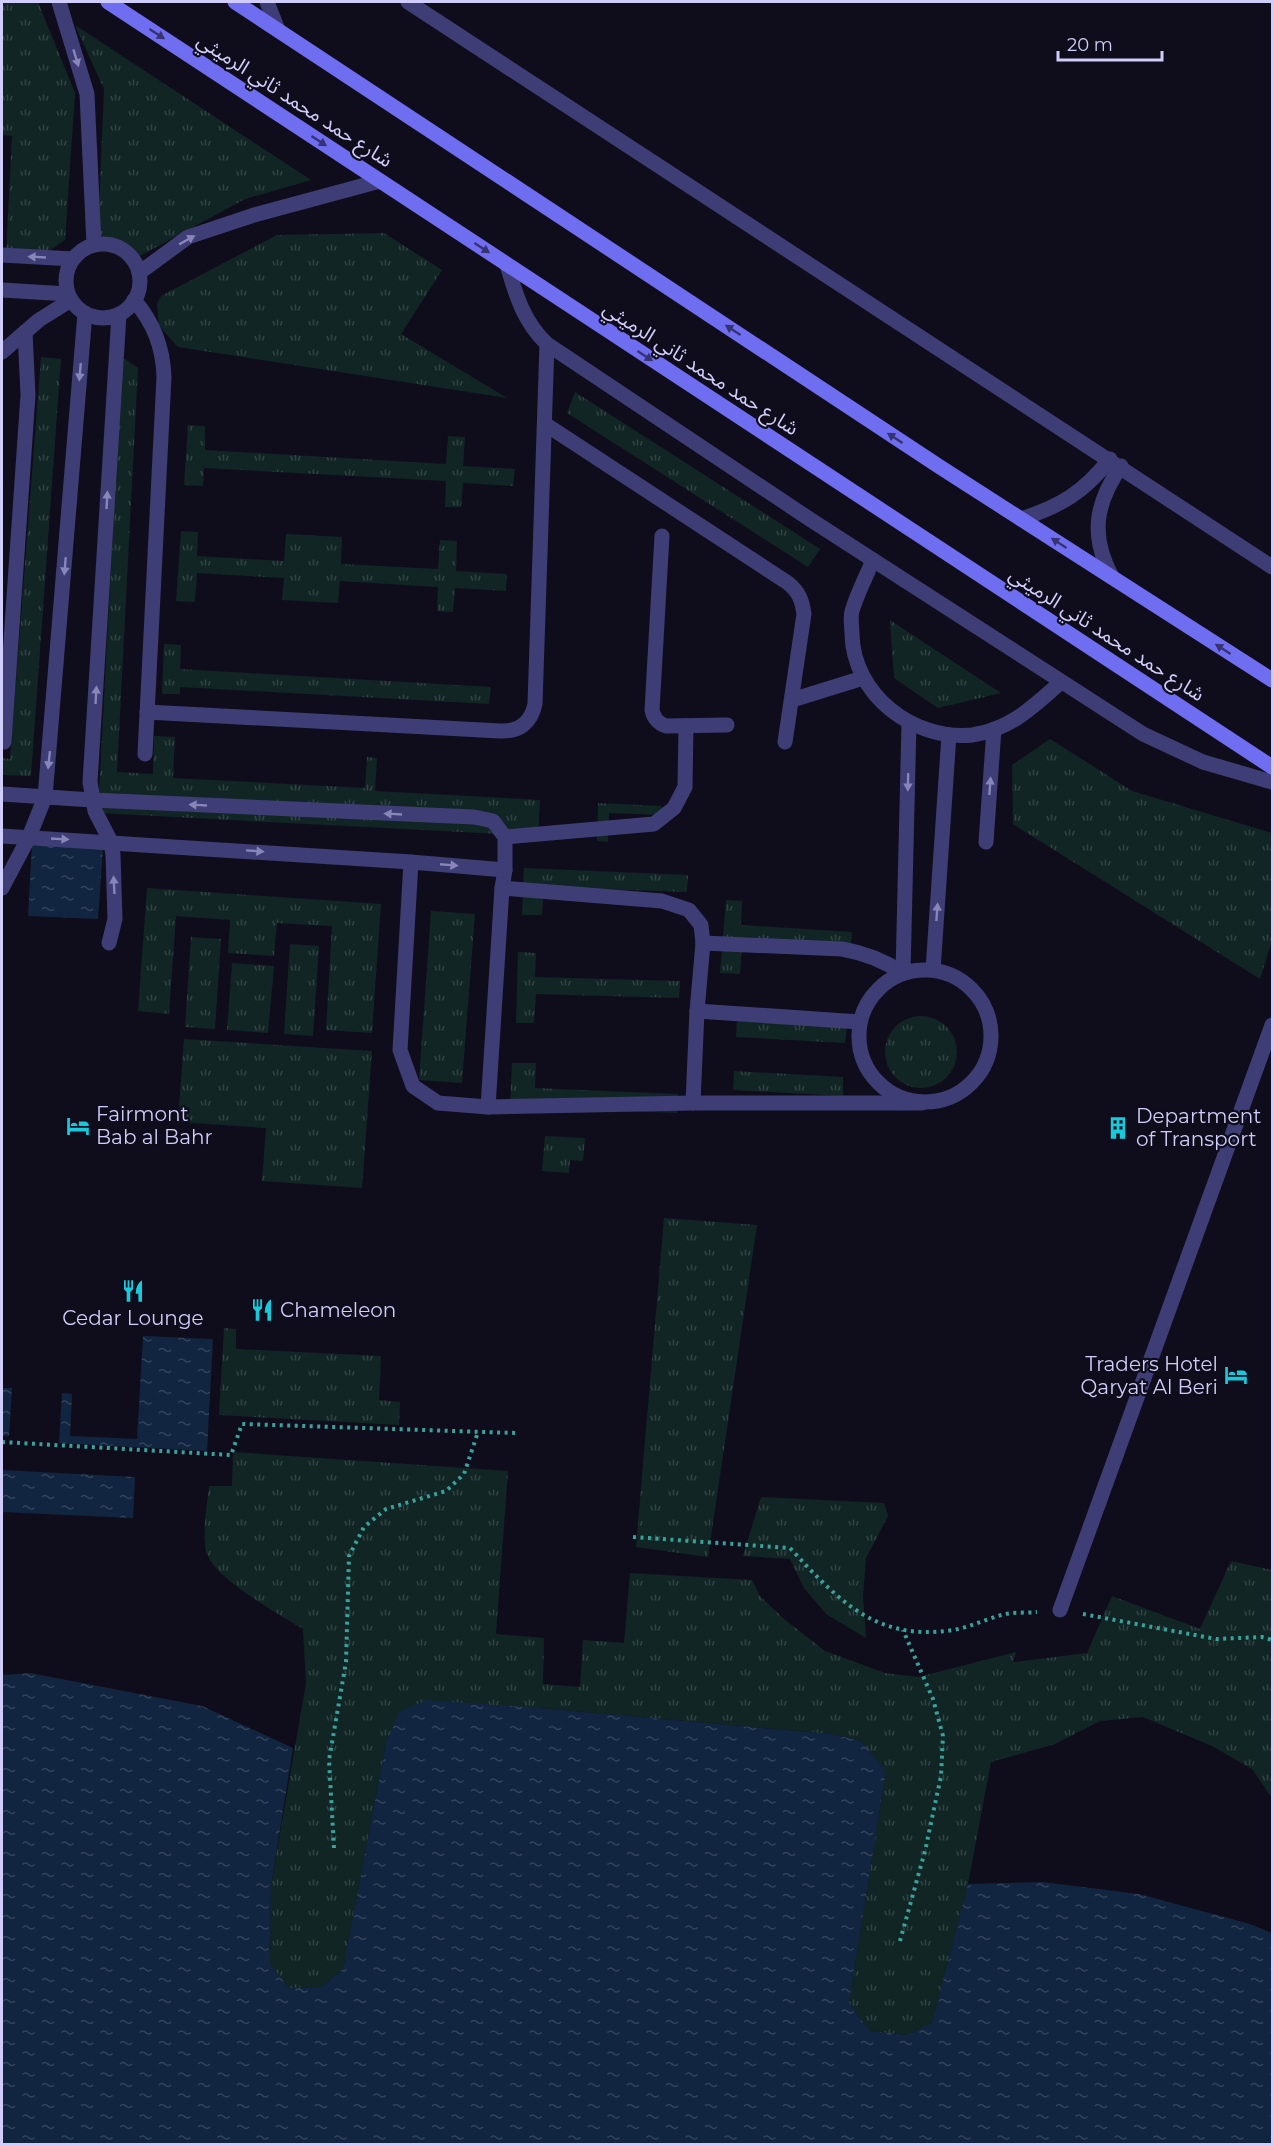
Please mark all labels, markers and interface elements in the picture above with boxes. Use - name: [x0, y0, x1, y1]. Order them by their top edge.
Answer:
- scale bar: [1058, 24, 1162, 62]
- one-way arrow: [148, 28, 165, 39]
- street label: شارع حمد محمد ثاني الرميثي: [191, 28, 397, 175]
- text: 20 m: [1067, 34, 1113, 56]
- one-way arrow: [72, 49, 81, 67]
- one-way arrow: [311, 135, 327, 147]
- one-way arrow: [179, 235, 196, 245]
- one-way arrow: [474, 242, 490, 253]
- one-way arrow: [28, 252, 47, 261]
- street label: شارع حمد محمد ثاني الرميثي: [597, 296, 803, 443]
- one-way arrow: [725, 324, 741, 336]
- one-way arrow: [637, 350, 653, 361]
- one-way arrow: [75, 362, 85, 381]
- one-way arrow: [887, 432, 904, 443]
- one-way arrow: [103, 491, 112, 510]
- one-way arrow: [1051, 538, 1067, 549]
- one-way arrow: [60, 557, 69, 576]
- street label: شارع حمد محمد ثاني الرميثي: [1003, 562, 1209, 709]
- one-way arrow: [1215, 644, 1231, 655]
- one-way arrow: [91, 686, 100, 705]
- one-way arrow: [44, 751, 54, 770]
- one-way arrow: [903, 772, 912, 791]
- one-way arrow: [985, 776, 995, 795]
- one-way arrow: [189, 801, 208, 810]
- one-way arrow: [384, 809, 403, 818]
- one-way arrow: [50, 834, 69, 844]
- one-way arrow: [245, 847, 264, 856]
- one-way arrow: [440, 860, 459, 870]
- one-way arrow: [109, 876, 118, 895]
- one-way arrow: [932, 902, 941, 921]
- place label: Fairmont Bab al Bahr: [96, 1102, 213, 1149]
- place label: Department of Transport: [1136, 1104, 1261, 1151]
- hotel icon: Fairmont Bab al Bahr: [65, 1113, 91, 1139]
- building icon: Department of Transport: [1105, 1115, 1131, 1141]
- restaurant icon: Cedar Lounge: [120, 1278, 146, 1304]
- restaurant icon: Chameleon: [249, 1297, 275, 1323]
- place label: Chameleon: [280, 1298, 396, 1322]
- place label: Cedar Lounge: [62, 1306, 204, 1330]
- place label: Traders Hotel Qaryat Al Beri: [1081, 1352, 1218, 1399]
- hotel icon: Traders Hotel Qaryat Al Beri: [1223, 1362, 1249, 1388]

